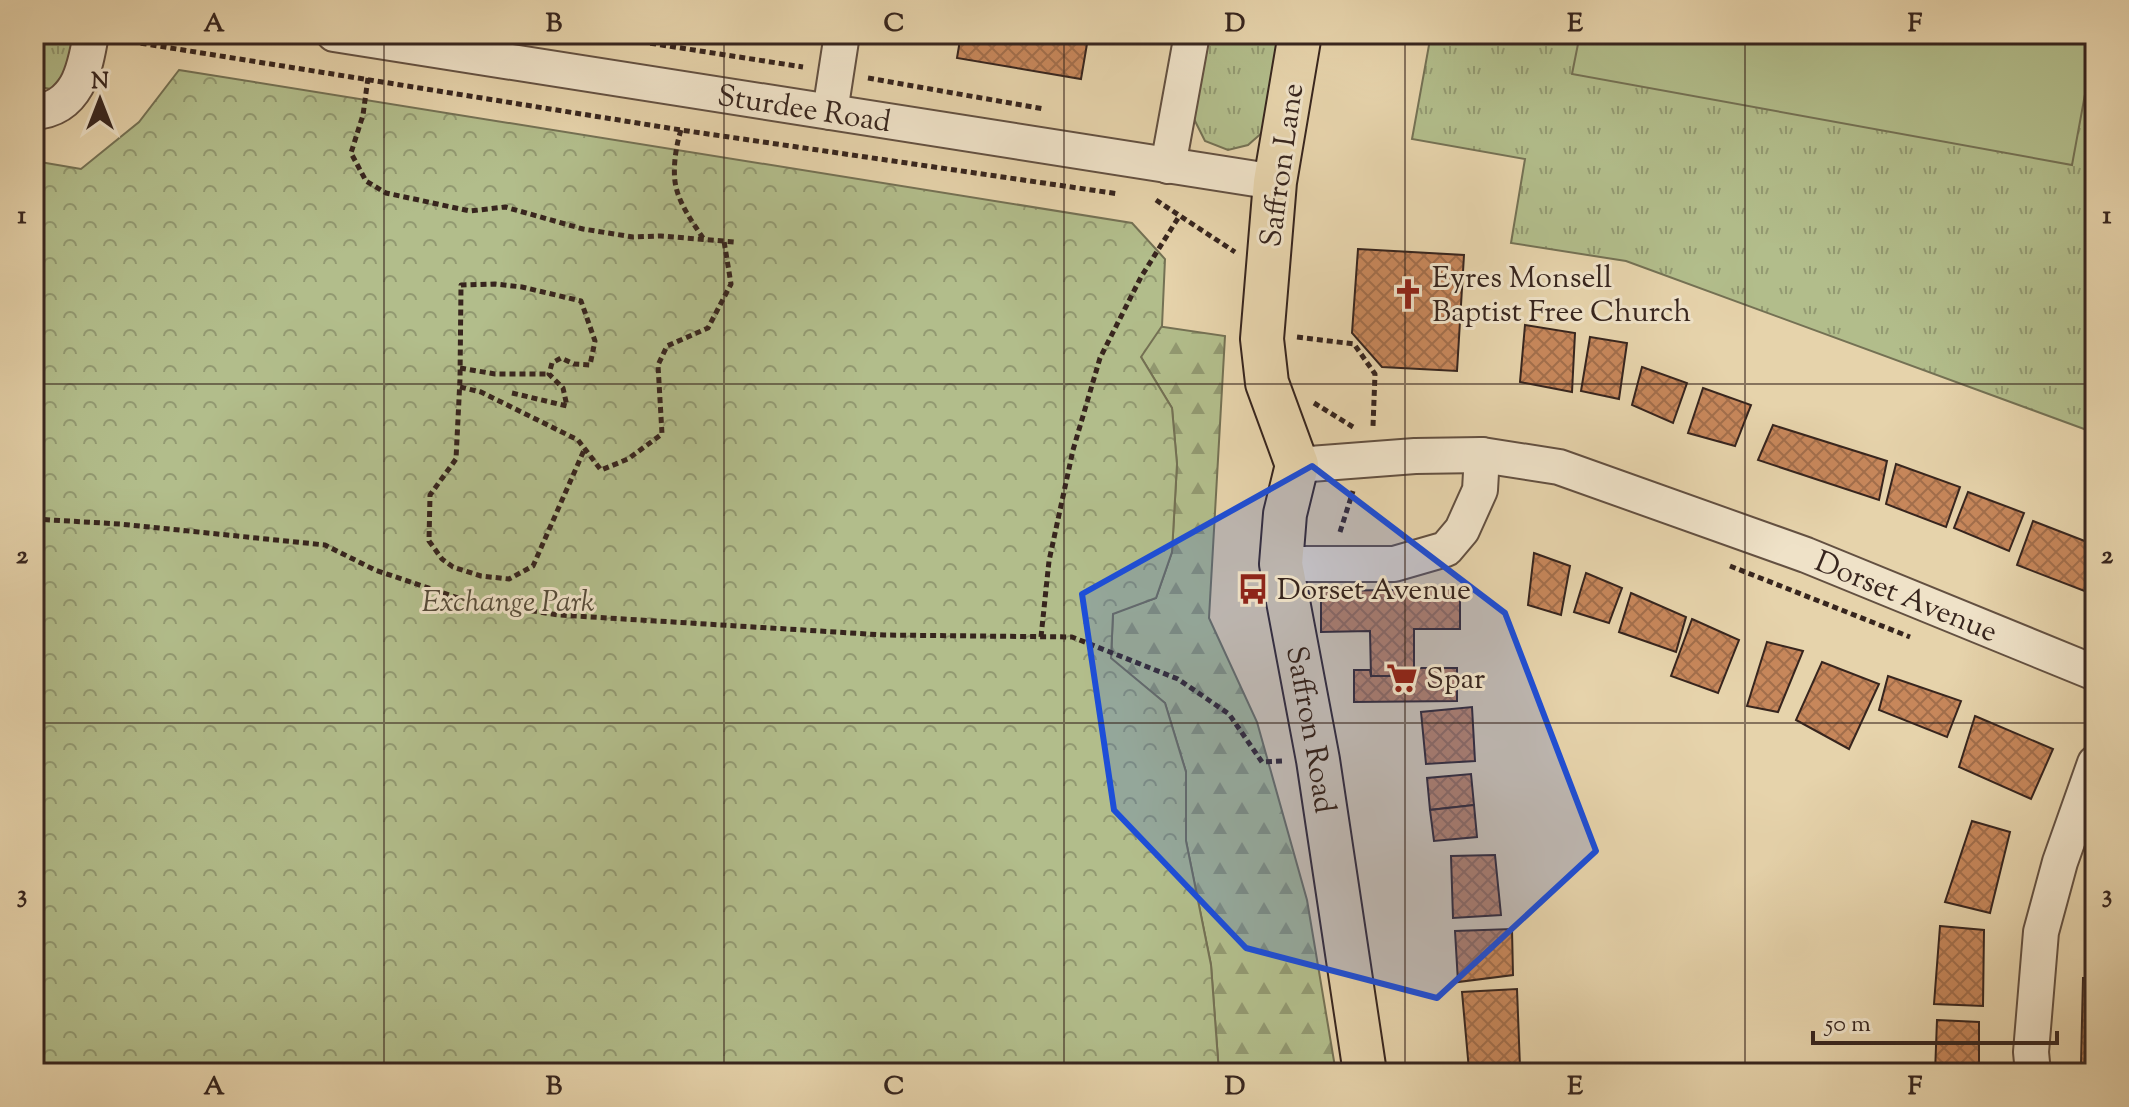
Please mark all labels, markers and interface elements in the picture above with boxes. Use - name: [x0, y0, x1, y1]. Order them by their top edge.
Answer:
- text: A: [203, 6, 225, 43]
- text: B: [546, 6, 563, 43]
- text: C: [884, 6, 904, 43]
- text: D: [1225, 6, 1245, 43]
- text: E: [1567, 6, 1583, 43]
- text: F: [1908, 6, 1923, 43]
- north arrow: [60, 60, 140, 140]
- text: N: [91, 67, 109, 99]
- street label: Sturdee Road: [714, 76, 894, 145]
- street label: Saffron Lane: [1251, 81, 1316, 250]
- text: 1: [18, 198, 27, 235]
- text: 1: [2103, 198, 2112, 235]
- place label: Eyres Monsell Baptist Free Church: [1432, 258, 1691, 335]
- church icon: Eyres Monsell Baptist Free Church: [1391, 277, 1425, 311]
- text: 2: [16, 538, 29, 575]
- text: 2: [2101, 538, 2114, 575]
- street label: Dorset Avenue: [1808, 542, 2003, 655]
- place label: Dorset Avenue: [1277, 570, 1471, 613]
- bus stop icon: Dorset Avenue: [1236, 572, 1270, 606]
- park label: Exchange Park: [421, 582, 595, 625]
- street label: Saffron Road: [1273, 643, 1345, 816]
- place label: Spar: [1426, 659, 1485, 702]
- supermarket icon: Spar: [1385, 661, 1419, 695]
- text: 3: [17, 877, 27, 914]
- text: 3: [2102, 877, 2112, 914]
- scale bar: [1813, 995, 2057, 1045]
- text: 50 m: [1823, 1008, 1871, 1042]
- text: A: [203, 1069, 225, 1106]
- text: B: [546, 1069, 563, 1106]
- text: C: [884, 1069, 904, 1106]
- text: D: [1225, 1069, 1245, 1106]
- text: E: [1567, 1069, 1583, 1106]
- text: F: [1908, 1069, 1923, 1106]

